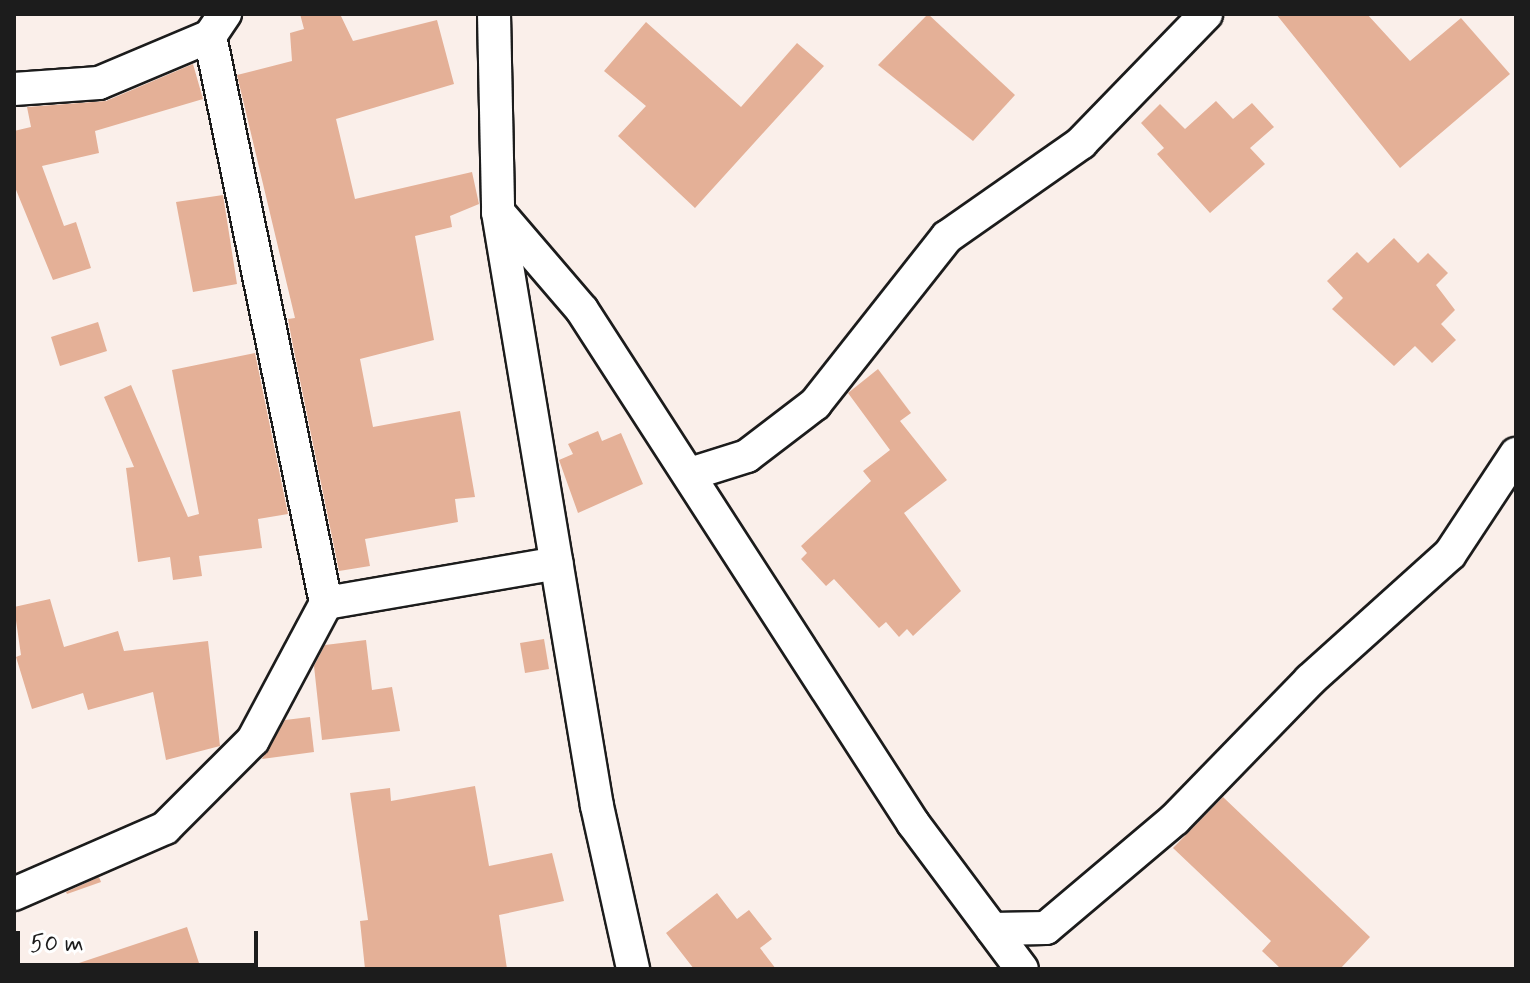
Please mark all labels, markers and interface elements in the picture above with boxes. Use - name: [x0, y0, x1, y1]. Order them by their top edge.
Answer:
- scale bar: [20, 915, 262, 965]
- text: 50 m: [30, 929, 84, 960]

